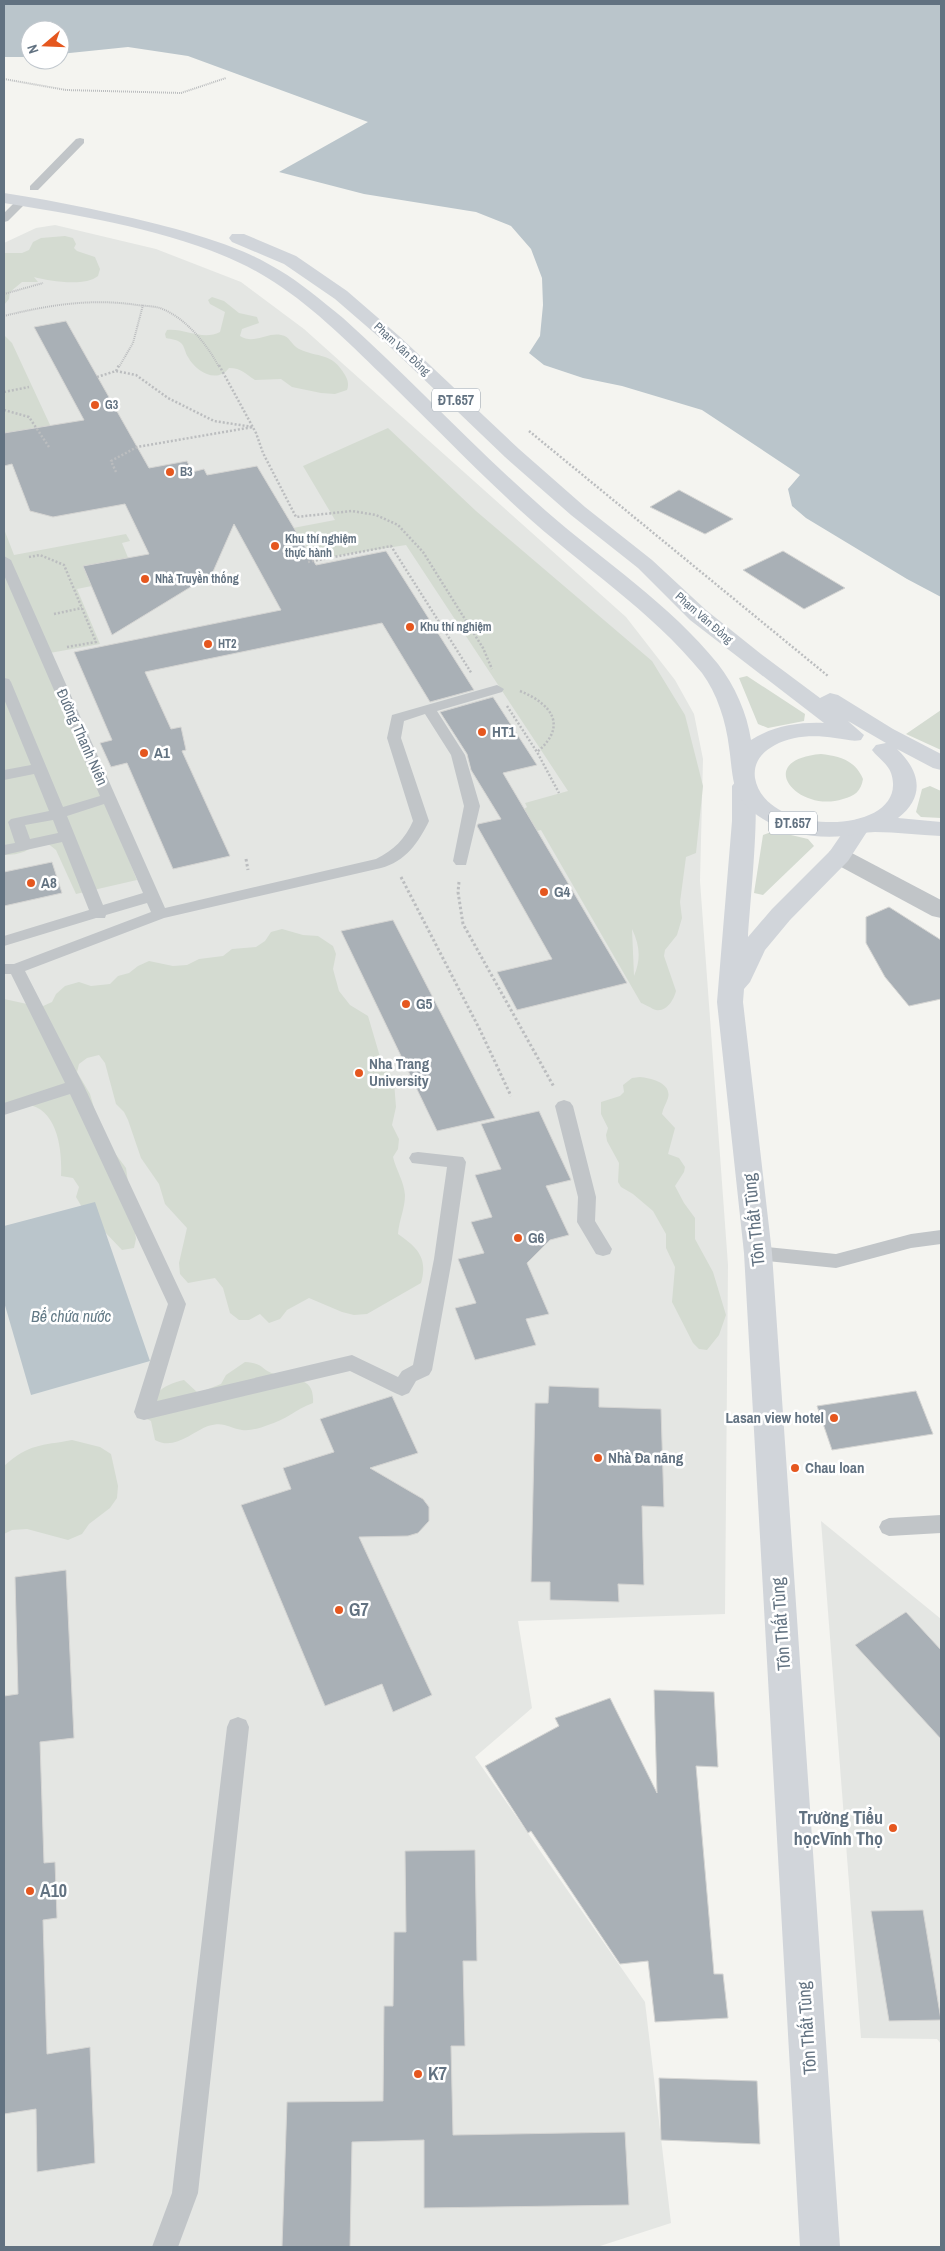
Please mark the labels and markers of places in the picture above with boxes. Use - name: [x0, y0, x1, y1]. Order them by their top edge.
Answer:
- place label: G3: [105, 397, 119, 413]
- marker: G3: [89, 399, 101, 411]
- place label: B3: [180, 464, 193, 480]
- marker: B3: [164, 466, 176, 478]
- place label: Khu thí nghiệm thực hành: [285, 531, 357, 561]
- marker: Khu thí nghiệm thực hành: [269, 540, 281, 552]
- place label: Nhà Truyền thống: [155, 571, 239, 587]
- marker: Nhà Truyền thống: [139, 573, 151, 585]
- place label: Khu thí nghiệm: [420, 619, 492, 635]
- marker: Khu thí nghiệm: [404, 621, 416, 633]
- place label: HT2: [218, 636, 237, 652]
- marker: HT2: [202, 638, 214, 650]
- place label: HT1: [492, 721, 515, 742]
- marker: HT1: [476, 726, 488, 738]
- place label: A1: [154, 742, 170, 763]
- marker: A1: [138, 747, 150, 759]
- place label: A8: [41, 872, 57, 893]
- marker: A8: [25, 877, 37, 889]
- place label: G4: [554, 881, 571, 902]
- marker: G4: [538, 886, 550, 898]
- place label: G5: [416, 993, 433, 1014]
- marker: G5: [400, 998, 412, 1010]
- place label: Nha Trang University: [369, 1053, 430, 1091]
- marker: Nha Trang University: [353, 1067, 365, 1079]
- place label: G6: [528, 1227, 545, 1248]
- marker: G6: [512, 1232, 524, 1244]
- place label: Lasan view hotel: [726, 1407, 824, 1428]
- marker: Lasan view hotel: [828, 1412, 840, 1424]
- place label: Nhà Đa năng: [608, 1447, 684, 1468]
- marker: Nhà Đa năng: [592, 1452, 604, 1464]
- place label: Chau loan: [805, 1457, 864, 1478]
- marker: Chau loan: [789, 1462, 801, 1474]
- place label: G7: [349, 1597, 369, 1622]
- marker: G7: [333, 1604, 345, 1616]
- place label: Trường Tiểu họcVĩnh Thọ: [794, 1805, 883, 1851]
- marker: Trường Tiểu họcVĩnh Thọ: [887, 1822, 899, 1834]
- place label: A10: [40, 1878, 67, 1903]
- marker: A10: [24, 1885, 36, 1897]
- place label: K7: [428, 2061, 447, 2086]
- marker: K7: [412, 2068, 424, 2080]

